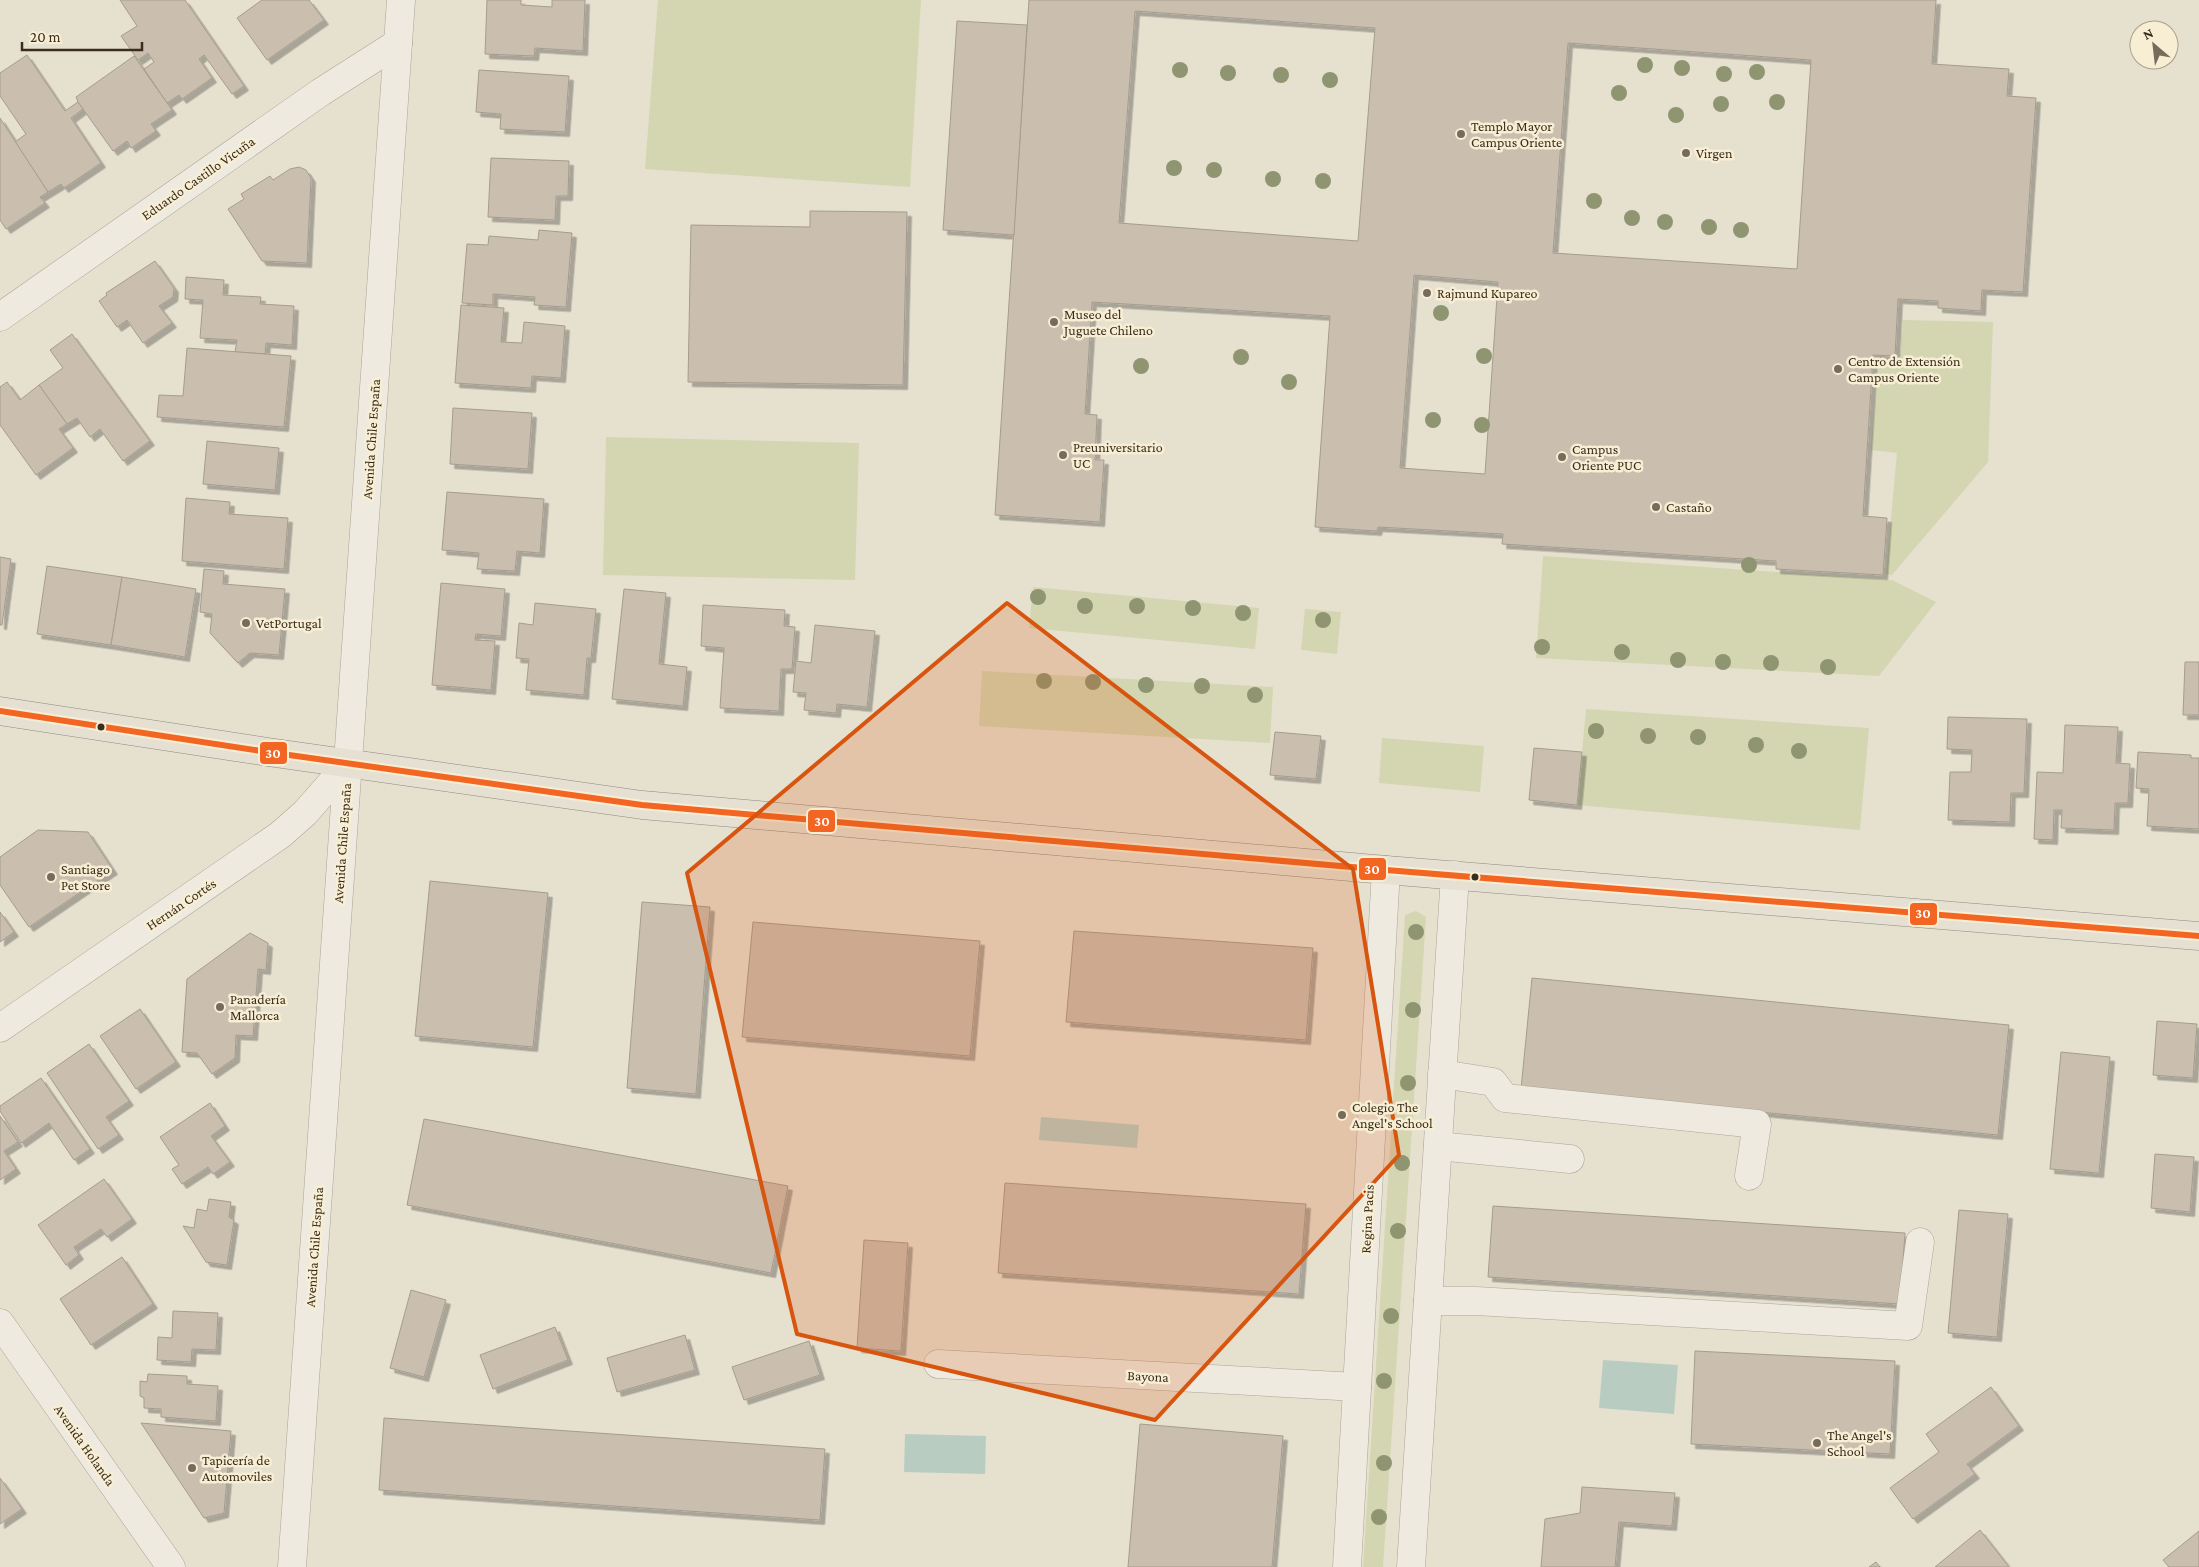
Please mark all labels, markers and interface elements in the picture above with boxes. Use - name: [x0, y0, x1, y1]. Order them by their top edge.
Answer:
- scale bar: [22, 20, 142, 52]
- north arrow: [2129, 20, 2179, 70]
- text: N: [2140, 24, 2156, 43]
- text: 20 m: [30, 29, 61, 45]
- place label: Templo Mayor Campus Oriente: [1471, 118, 1562, 150]
- marker: Templo Mayor Campus Oriente: [1455, 128, 1467, 140]
- street label: Eduardo Castillo Vicuña: [138, 133, 258, 223]
- place label: Virgen: [1696, 145, 1733, 161]
- marker: Virgen: [1680, 147, 1692, 159]
- place label: Rajmund Kupareo: [1437, 285, 1538, 302]
- marker: Rajmund Kupareo: [1421, 287, 1433, 299]
- place label: Museo del Juguete Chileno: [1062, 306, 1153, 338]
- marker: Museo del Juguete Chileno: [1048, 316, 1060, 328]
- place label: Centro de Extensión Campus Oriente: [1848, 353, 1961, 385]
- marker: Centro de Extensión Campus Oriente: [1832, 363, 1844, 375]
- street label: Avenida Chile España: [359, 378, 383, 500]
- place label: Preuniversitario UC: [1073, 439, 1163, 471]
- place label: Campus Oriente PUC: [1572, 441, 1641, 473]
- marker: Preuniversitario UC: [1057, 449, 1069, 461]
- marker: Campus Oriente PUC: [1556, 451, 1568, 463]
- place label: Castaño: [1666, 499, 1712, 515]
- marker: Castaño: [1650, 501, 1662, 513]
- place label: VetPortugal: [256, 615, 322, 631]
- marker: VetPortugal: [240, 617, 252, 629]
- unlabelled marker: [96, 722, 106, 732]
- line badge: 30: [259, 741, 288, 765]
- text: 30: [265, 745, 281, 761]
- street label: Avenida Chile España: [330, 782, 354, 904]
- line badge: 30: [807, 809, 836, 833]
- text: 30: [814, 813, 830, 829]
- line badge: 30: [1358, 857, 1387, 881]
- place label: Santiago Pet Store: [61, 861, 110, 893]
- text: 30: [1364, 861, 1380, 877]
- marker: Santiago Pet Store: [45, 871, 57, 883]
- unlabelled marker: [1470, 872, 1480, 882]
- street label: Hernán Cortés: [143, 875, 219, 933]
- line badge: 30: [1909, 902, 1938, 926]
- text: 30: [1915, 905, 1931, 921]
- place label: Panadería Mallorca: [230, 991, 286, 1023]
- marker: Panadería Mallorca: [214, 1001, 226, 1013]
- place label: Colegio The Angel's School: [1352, 1099, 1433, 1131]
- marker: Colegio The Angel's School: [1336, 1109, 1348, 1121]
- street label: Regina Pacis: [1357, 1184, 1377, 1254]
- street label: Avenida Chile España: [302, 1186, 326, 1308]
- street label: Bayona: [1127, 1367, 1170, 1385]
- street label: Avenida Holanda: [51, 1401, 119, 1489]
- place label: The Angel's School: [1827, 1427, 1892, 1459]
- marker: The Angel's School: [1811, 1437, 1823, 1449]
- place label: Tapicería de Automoviles: [202, 1452, 272, 1484]
- marker: Tapicería de Automoviles: [186, 1462, 198, 1474]

